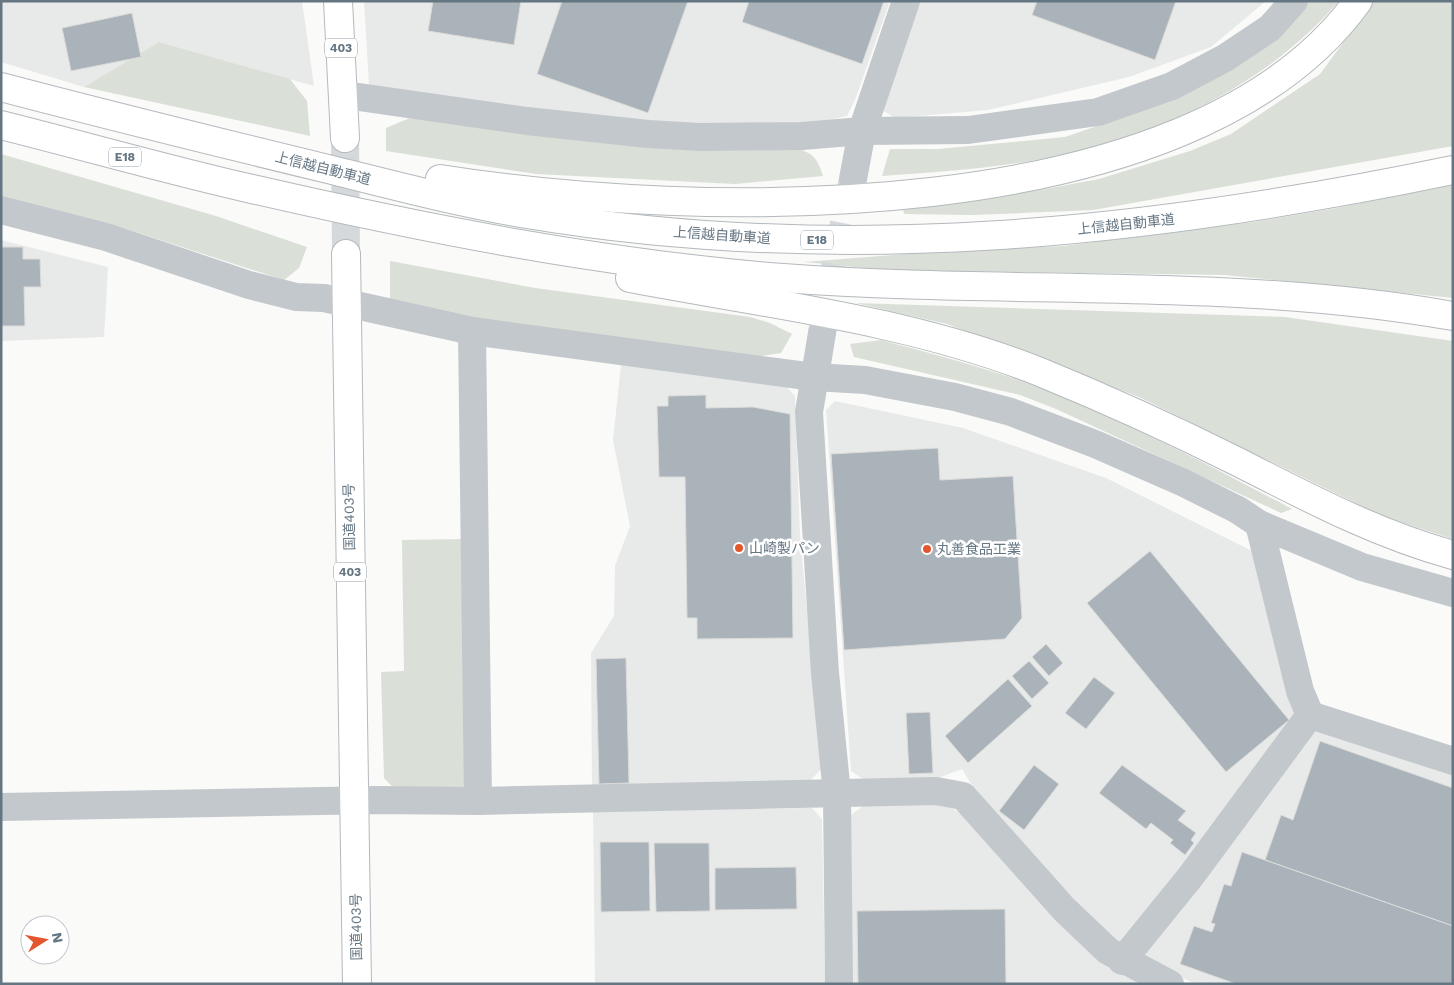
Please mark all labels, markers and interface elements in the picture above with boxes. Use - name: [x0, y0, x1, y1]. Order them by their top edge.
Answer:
- road number: 403: [325, 38, 357, 58]
- road number: E18: [109, 148, 141, 166]
- street label: 上信越自動車道: [274, 148, 372, 188]
- street label: 上信越自動車道: [1076, 211, 1176, 237]
- street label: 上信越自動車道: [673, 224, 771, 246]
- road number: E18: [801, 230, 833, 250]
- street label: 国道403号: [340, 483, 358, 551]
- place label: 山崎製パン: [749, 540, 820, 556]
- place label: 丸善食品工業: [937, 541, 1021, 557]
- marker: 山崎製パン: [733, 542, 745, 554]
- marker: 丸善食品工業: [921, 543, 933, 555]
- road number: 403: [334, 562, 366, 582]
- street label: 国道403号: [347, 893, 365, 961]
- north arrow: [20, 915, 70, 965]
- text: N: [49, 931, 67, 944]

